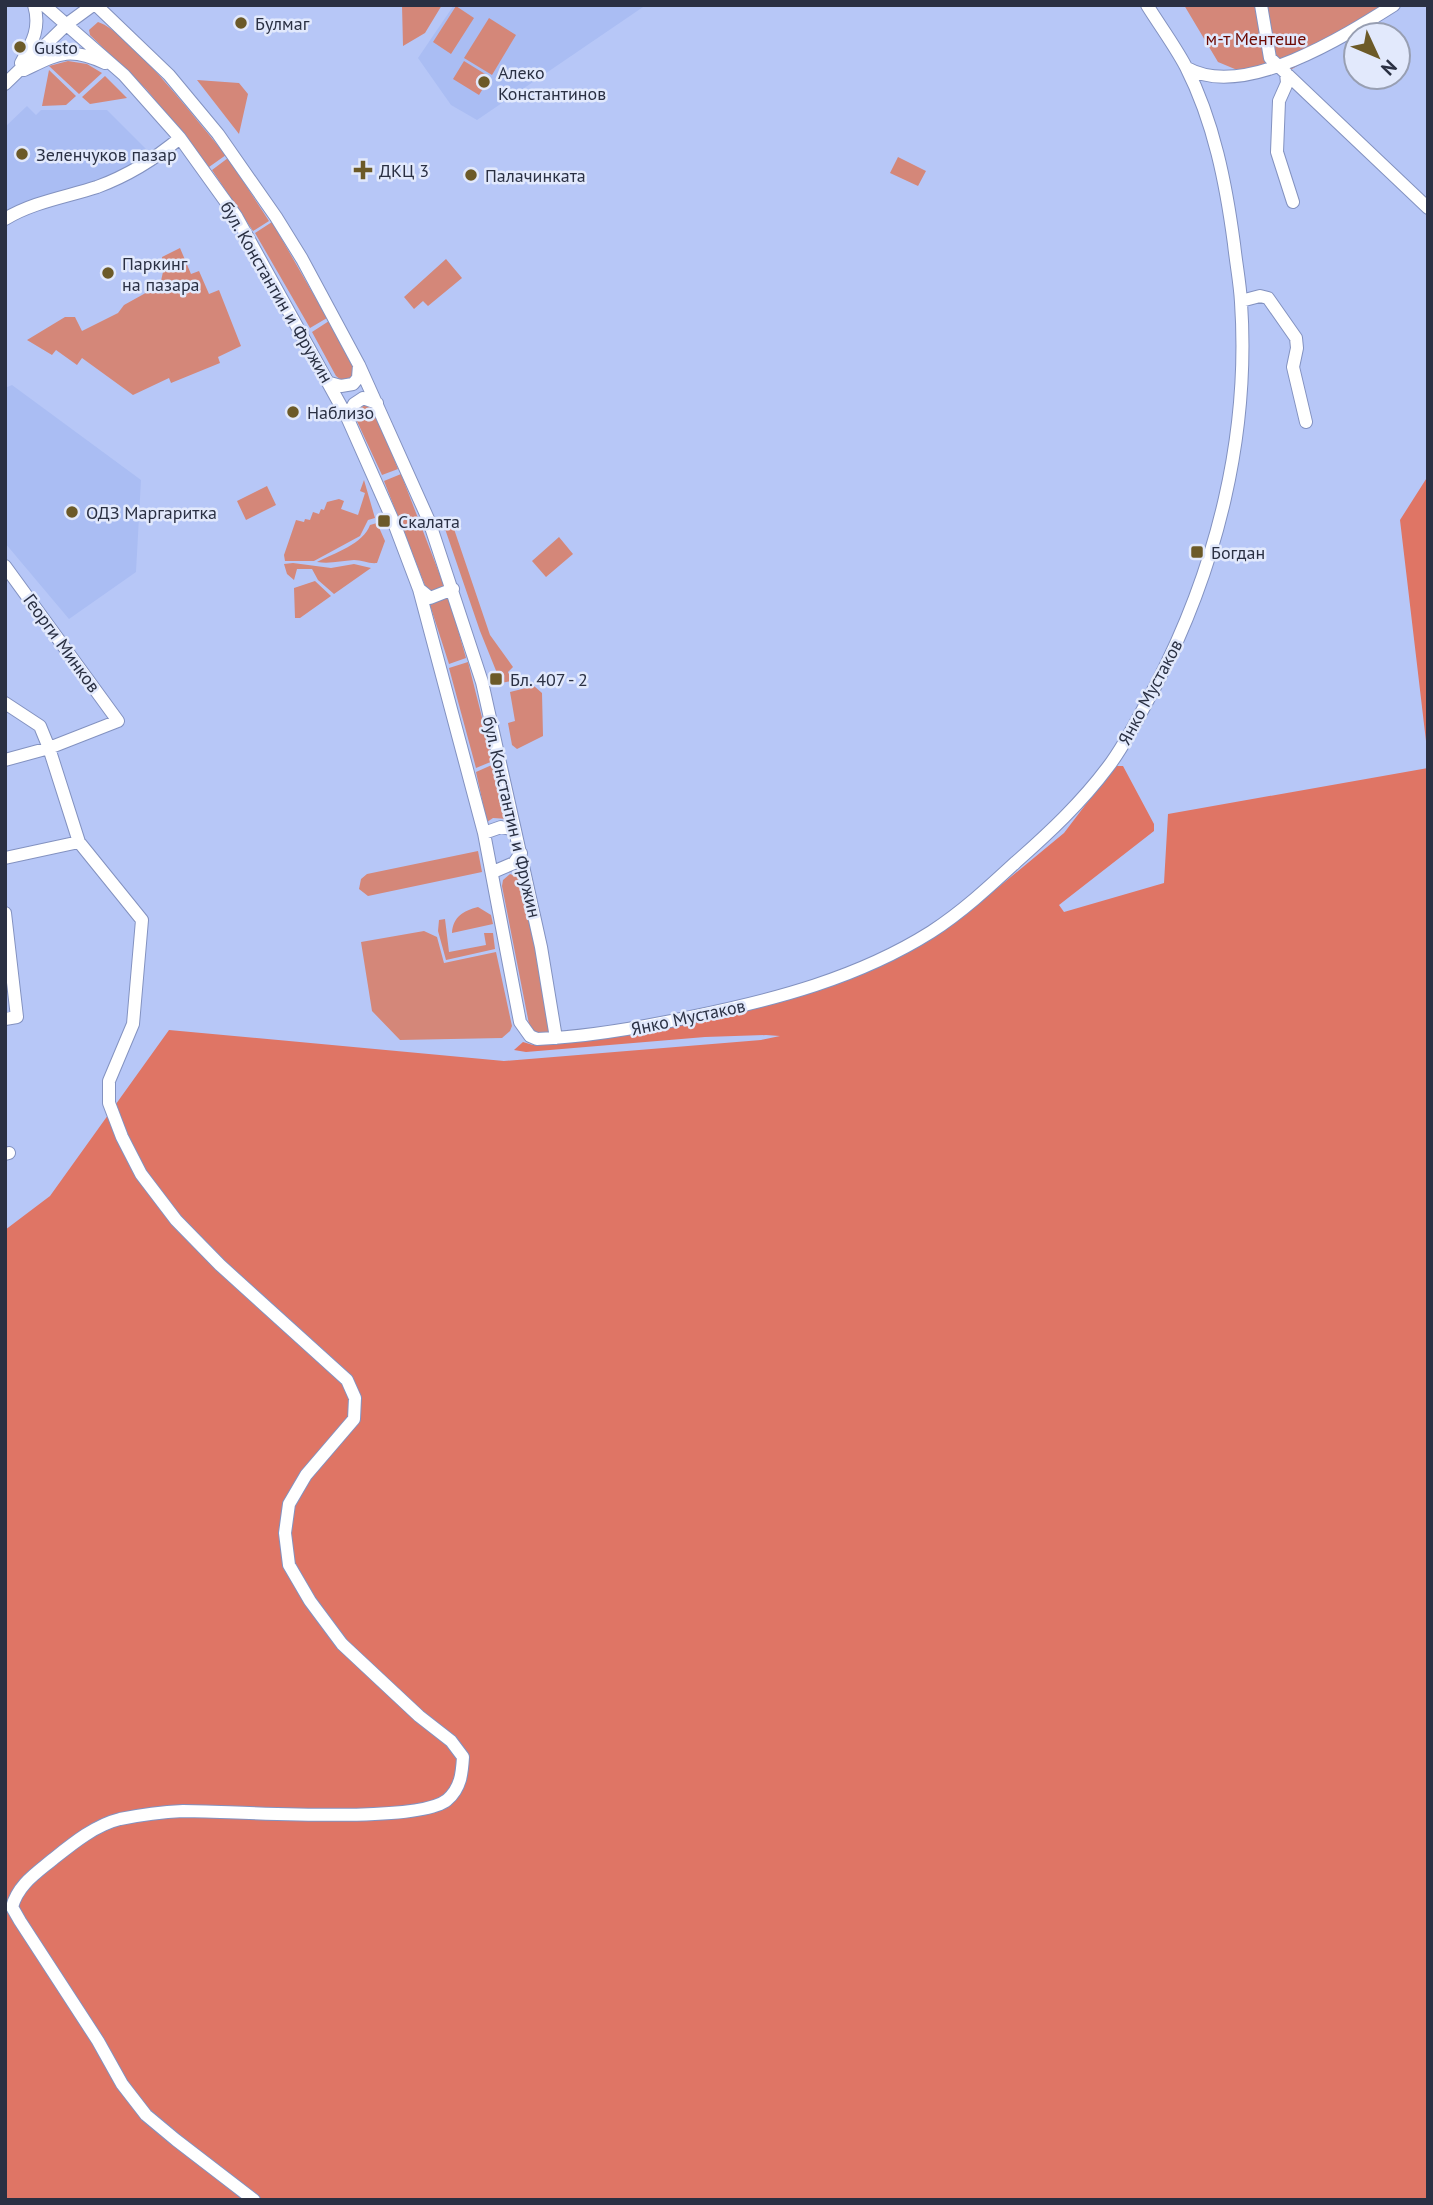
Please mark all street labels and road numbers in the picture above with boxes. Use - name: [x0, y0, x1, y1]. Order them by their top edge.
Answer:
- street label: бул. Константин и Фружин: [215, 197, 339, 387]
- street label: Георги Минков: [18, 589, 106, 697]
- street label: Янко Мустаков: [1113, 635, 1187, 749]
- street label: бул. Константин и Фружин: [478, 714, 546, 920]
- street label: Янко Мустаков: [629, 994, 747, 1040]

